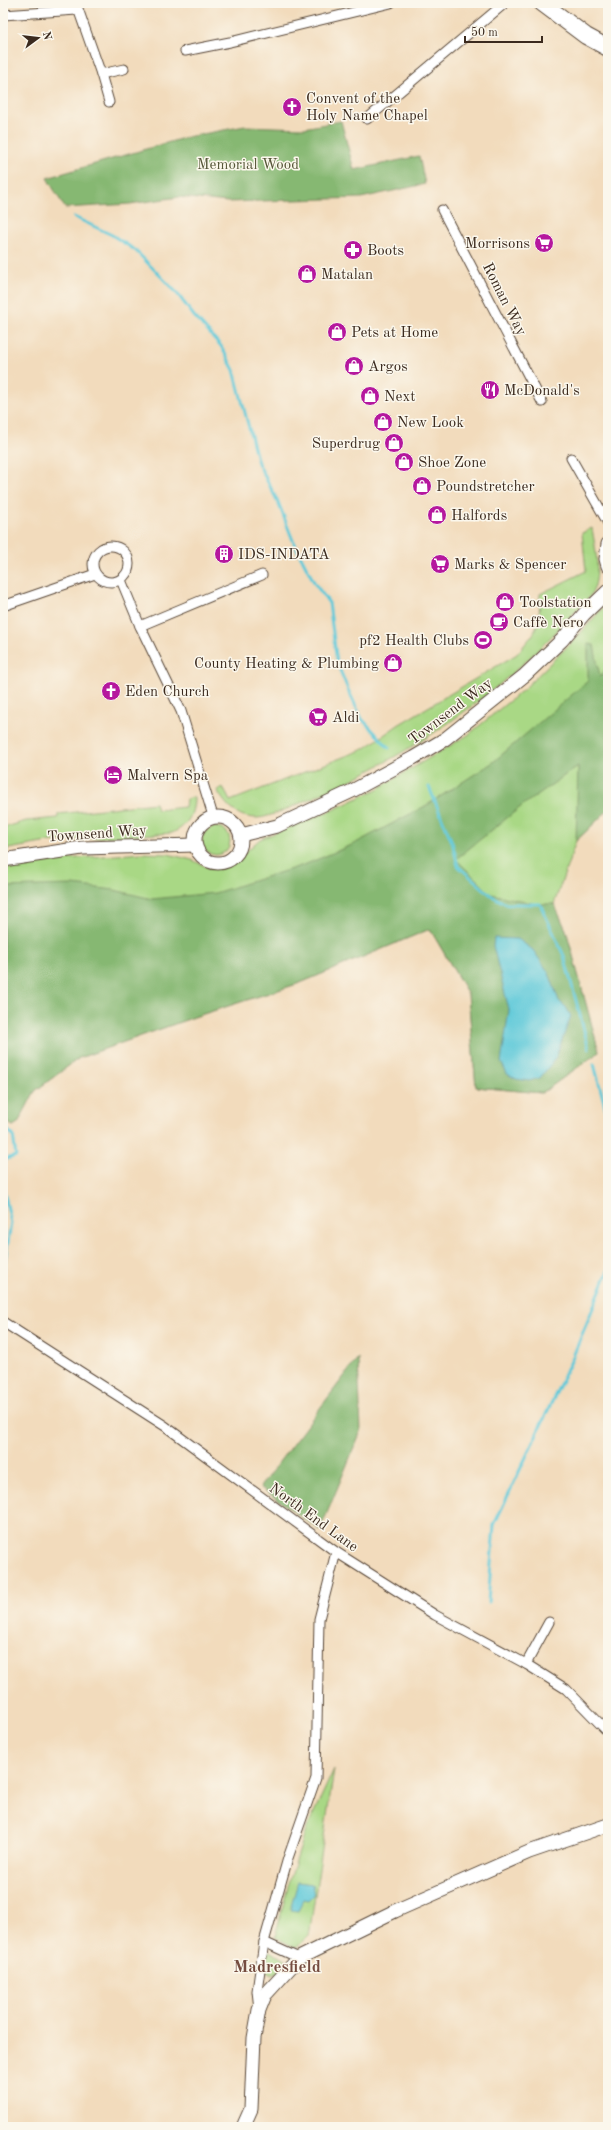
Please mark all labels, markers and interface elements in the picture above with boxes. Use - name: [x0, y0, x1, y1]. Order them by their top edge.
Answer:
- north arrow: [18, 18, 58, 58]
- scale bar: [465, 18, 542, 44]
- text: 50 m: [471, 26, 498, 39]
- text: N: [40, 30, 53, 42]
- place label: Convent of the Holy Name Chapel: [306, 92, 428, 124]
- church icon: Convent of the Holy Name Chapel: [281, 96, 303, 118]
- park label: Memorial Wood: [197, 158, 299, 173]
- supermarket icon: Morrisons: [533, 232, 555, 254]
- place label: Morrisons: [465, 237, 530, 252]
- pharmacy icon: Boots: [342, 239, 364, 261]
- place label: Boots: [367, 244, 404, 259]
- street label: Roman Way: [479, 261, 528, 339]
- shop icon: Matalan: [296, 263, 318, 285]
- place label: Matalan: [321, 268, 373, 283]
- shop icon: Pets at Home: [326, 321, 348, 343]
- place label: Pets at Home: [351, 326, 438, 341]
- shop icon: Argos: [343, 355, 365, 377]
- place label: Argos: [368, 360, 408, 375]
- restaurant icon: McDonald's: [479, 379, 501, 401]
- place label: McDonald's: [504, 384, 580, 399]
- shop icon: Next: [359, 385, 381, 407]
- place label: Next: [384, 390, 416, 405]
- shop icon: New Look: [372, 411, 394, 433]
- place label: New Look: [397, 416, 464, 431]
- shop icon: Superdrug: [383, 432, 405, 454]
- place label: Superdrug: [312, 437, 380, 452]
- shop icon: Shoe Zone: [393, 451, 415, 473]
- place label: Shoe Zone: [418, 456, 486, 471]
- shop icon: Poundstretcher: [411, 475, 433, 497]
- place label: Poundstretcher: [436, 480, 535, 495]
- shop icon: Halfords: [426, 504, 448, 526]
- place label: Halfords: [451, 509, 507, 524]
- building icon: IDS-INDATA: [213, 543, 235, 565]
- place label: IDS-INDATA: [238, 548, 330, 563]
- supermarket icon: Marks & Spencer: [429, 553, 451, 575]
- place label: Marks & Spencer: [454, 558, 566, 573]
- shop icon: Toolstation: [494, 591, 516, 613]
- place label: Toolstation: [519, 596, 592, 611]
- cafe icon: Caffè Nero: [488, 611, 510, 633]
- place label: Caffè Nero: [513, 616, 584, 631]
- sports icon: pf2 Health Clubs: [472, 629, 494, 651]
- place label: pf2 Health Clubs: [359, 634, 469, 649]
- shop icon: County Heating & Plumbing: [382, 652, 404, 674]
- place label: County Heating & Plumbing: [194, 657, 379, 672]
- street label: Townsend Way: [406, 676, 495, 748]
- church icon: Eden Church: [100, 680, 122, 702]
- place label: Eden Church: [125, 685, 209, 700]
- supermarket icon: Aldi: [307, 706, 329, 728]
- place label: Aldi: [332, 711, 359, 726]
- hotel icon: Malvern Spa: [102, 764, 124, 786]
- place label: Malvern Spa: [127, 769, 209, 784]
- street label: Townsend Way: [47, 824, 148, 845]
- street label: North End Lane: [266, 1481, 360, 1555]
- district label: Madresfield: [233, 1959, 321, 1976]

